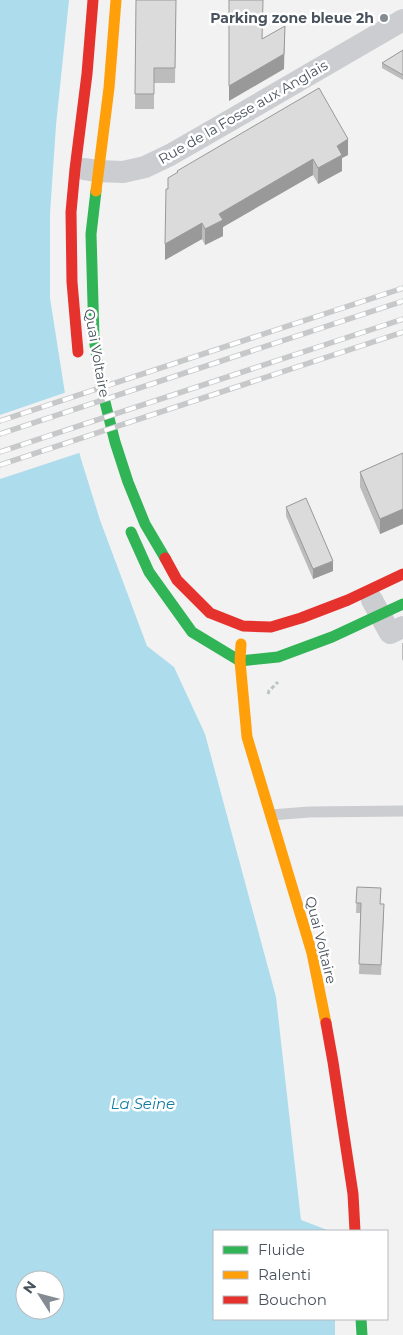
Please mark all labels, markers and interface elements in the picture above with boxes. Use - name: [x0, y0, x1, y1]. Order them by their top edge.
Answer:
- place label: Parking zone bleue 2h: [210, 9, 374, 27]
- marker: Parking zone bleue 2h: [378, 12, 390, 24]
- street label: Rue de la Fosse aux Anglais: [155, 56, 331, 168]
- street label: Quai Voltaire: [80, 307, 114, 399]
- street label: Quai Voltaire: [301, 894, 341, 986]
- water label: La Seine: [111, 1094, 175, 1113]
- legend: [213, 1230, 388, 1320]
- text: Fluide: [258, 1240, 305, 1259]
- text: Ralenti: [258, 1265, 311, 1284]
- north arrow: [15, 1270, 65, 1320]
- text: N: [19, 1277, 40, 1297]
- text: Bouchon: [258, 1290, 327, 1309]

